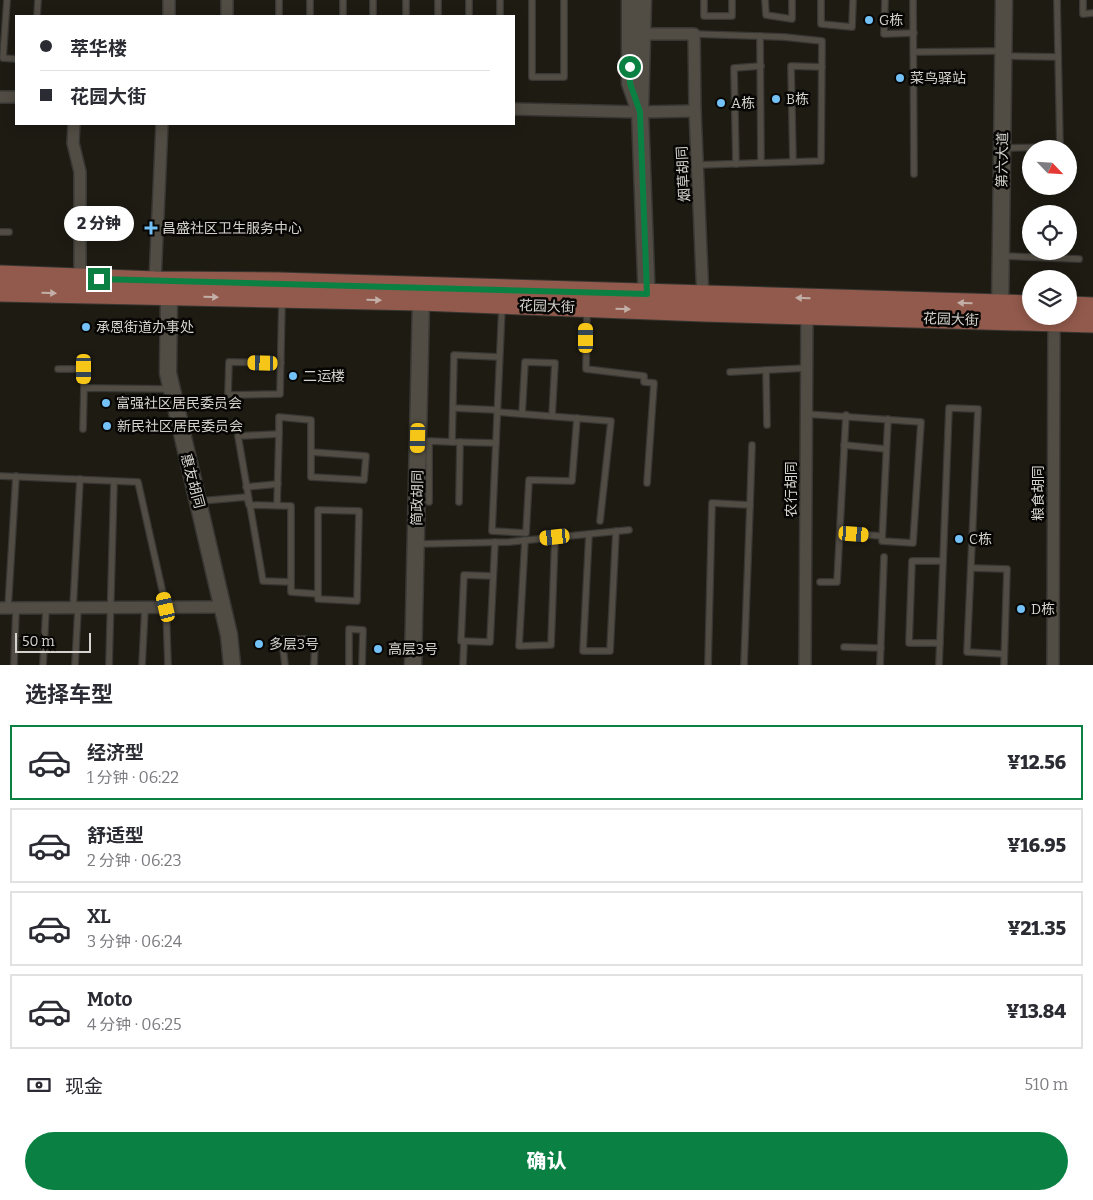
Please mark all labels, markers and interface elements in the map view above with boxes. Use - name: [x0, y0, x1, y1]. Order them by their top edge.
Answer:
- place label: G栋: [879, 12, 903, 29]
- marker: G栋: [863, 14, 875, 26]
- text: 萃华楼: [70, 37, 127, 60]
- route start: [619, 56, 641, 78]
- place label: 菜鸟驿站: [910, 70, 966, 87]
- marker: 菜鸟驿站: [894, 72, 906, 84]
- text: 花园大街: [70, 85, 146, 108]
- place label: B栋: [786, 91, 809, 108]
- marker: B栋: [770, 93, 782, 105]
- place label: A栋: [731, 95, 755, 112]
- marker: A栋: [715, 97, 727, 109]
- street label: 第六大道: [994, 132, 1011, 188]
- north arrow: [1022, 140, 1078, 195]
- map controls: [1022, 140, 1077, 325]
- street label: 烟草胡同: [674, 146, 693, 202]
- button: locate: [1022, 205, 1077, 260]
- callout: 2 分钟: [64, 206, 134, 242]
- text: 2 分钟: [77, 214, 121, 233]
- place label: 昌盛社区卫生服务中心: [162, 220, 302, 237]
- marker: 昌盛社区卫生服务中心: [144, 221, 158, 235]
- route end: [88, 268, 110, 290]
- button: layers: [1022, 270, 1077, 325]
- one-way arrow: [41, 289, 57, 297]
- one-way arrow: [203, 293, 219, 301]
- one-way arrow: [794, 294, 810, 302]
- one-way arrow: [366, 296, 382, 304]
- street label: 花园大街: [519, 297, 575, 316]
- one-way arrow: [957, 298, 973, 306]
- one-way arrow: [616, 305, 632, 313]
- street label: 花园大街: [923, 310, 979, 329]
- place label: 承恩街道办事处: [96, 319, 194, 336]
- marker: 承恩街道办事处: [80, 321, 92, 333]
- car: [578, 323, 593, 353]
- car: [76, 354, 91, 384]
- car: [247, 355, 278, 371]
- place label: 二运楼: [303, 368, 345, 385]
- marker: 二运楼: [287, 370, 299, 382]
- place label: 富强社区居民委员会: [116, 395, 242, 412]
- marker: 富强社区居民委员会: [100, 397, 112, 409]
- place label: 新民社区居民委员会: [117, 418, 243, 435]
- marker: 新民社区居民委员会: [101, 420, 113, 432]
- car: [410, 423, 425, 453]
- street label: 惠友胡同: [177, 452, 208, 510]
- street label: 农行胡同: [783, 461, 800, 517]
- street label: 粮食胡同: [1030, 465, 1047, 521]
- street label: 简政胡同: [409, 470, 426, 526]
- car: [838, 525, 869, 543]
- car: [539, 528, 570, 546]
- place label: C栋: [969, 531, 992, 548]
- marker: C栋: [953, 533, 965, 545]
- car: [155, 591, 176, 623]
- place label: D栋: [1031, 601, 1055, 618]
- marker: D栋: [1015, 603, 1027, 615]
- scale bar: [15, 630, 91, 653]
- text: 50 m: [22, 633, 55, 650]
- place label: 多层3号: [269, 636, 319, 653]
- marker: 多层3号: [253, 638, 265, 650]
- place label: 高层3号: [388, 641, 438, 658]
- marker: 高层3号: [372, 643, 384, 655]
- text: 选择车型: [25, 681, 113, 708]
- icon: car: [27, 740, 72, 785]
- text: 经济型: [87, 741, 144, 764]
- text: ¥12.56: [1007, 751, 1066, 774]
- text: 1 分钟 · 06:22: [87, 768, 179, 787]
- icon: car: [27, 823, 72, 868]
- text: 舒适型: [87, 824, 144, 847]
- text: ¥16.95: [1007, 834, 1066, 857]
- text: 2 分钟 · 06:23: [87, 851, 182, 870]
- text: XL: [87, 905, 111, 928]
- icon: car: [27, 906, 72, 951]
- text: ¥21.35: [1007, 917, 1066, 940]
- text: 3 分钟 · 06:24: [87, 932, 182, 951]
- text: Moto: [87, 988, 133, 1011]
- icon: car: [27, 989, 72, 1034]
- text: ¥13.84: [1006, 1000, 1066, 1023]
- text: 4 分钟 · 06:25: [87, 1015, 182, 1034]
- icon: cash: [25, 1071, 53, 1099]
- text: 现金: [65, 1075, 103, 1098]
- text: 510 m: [1024, 1075, 1068, 1094]
- button: 确认: [25, 1132, 1068, 1190]

